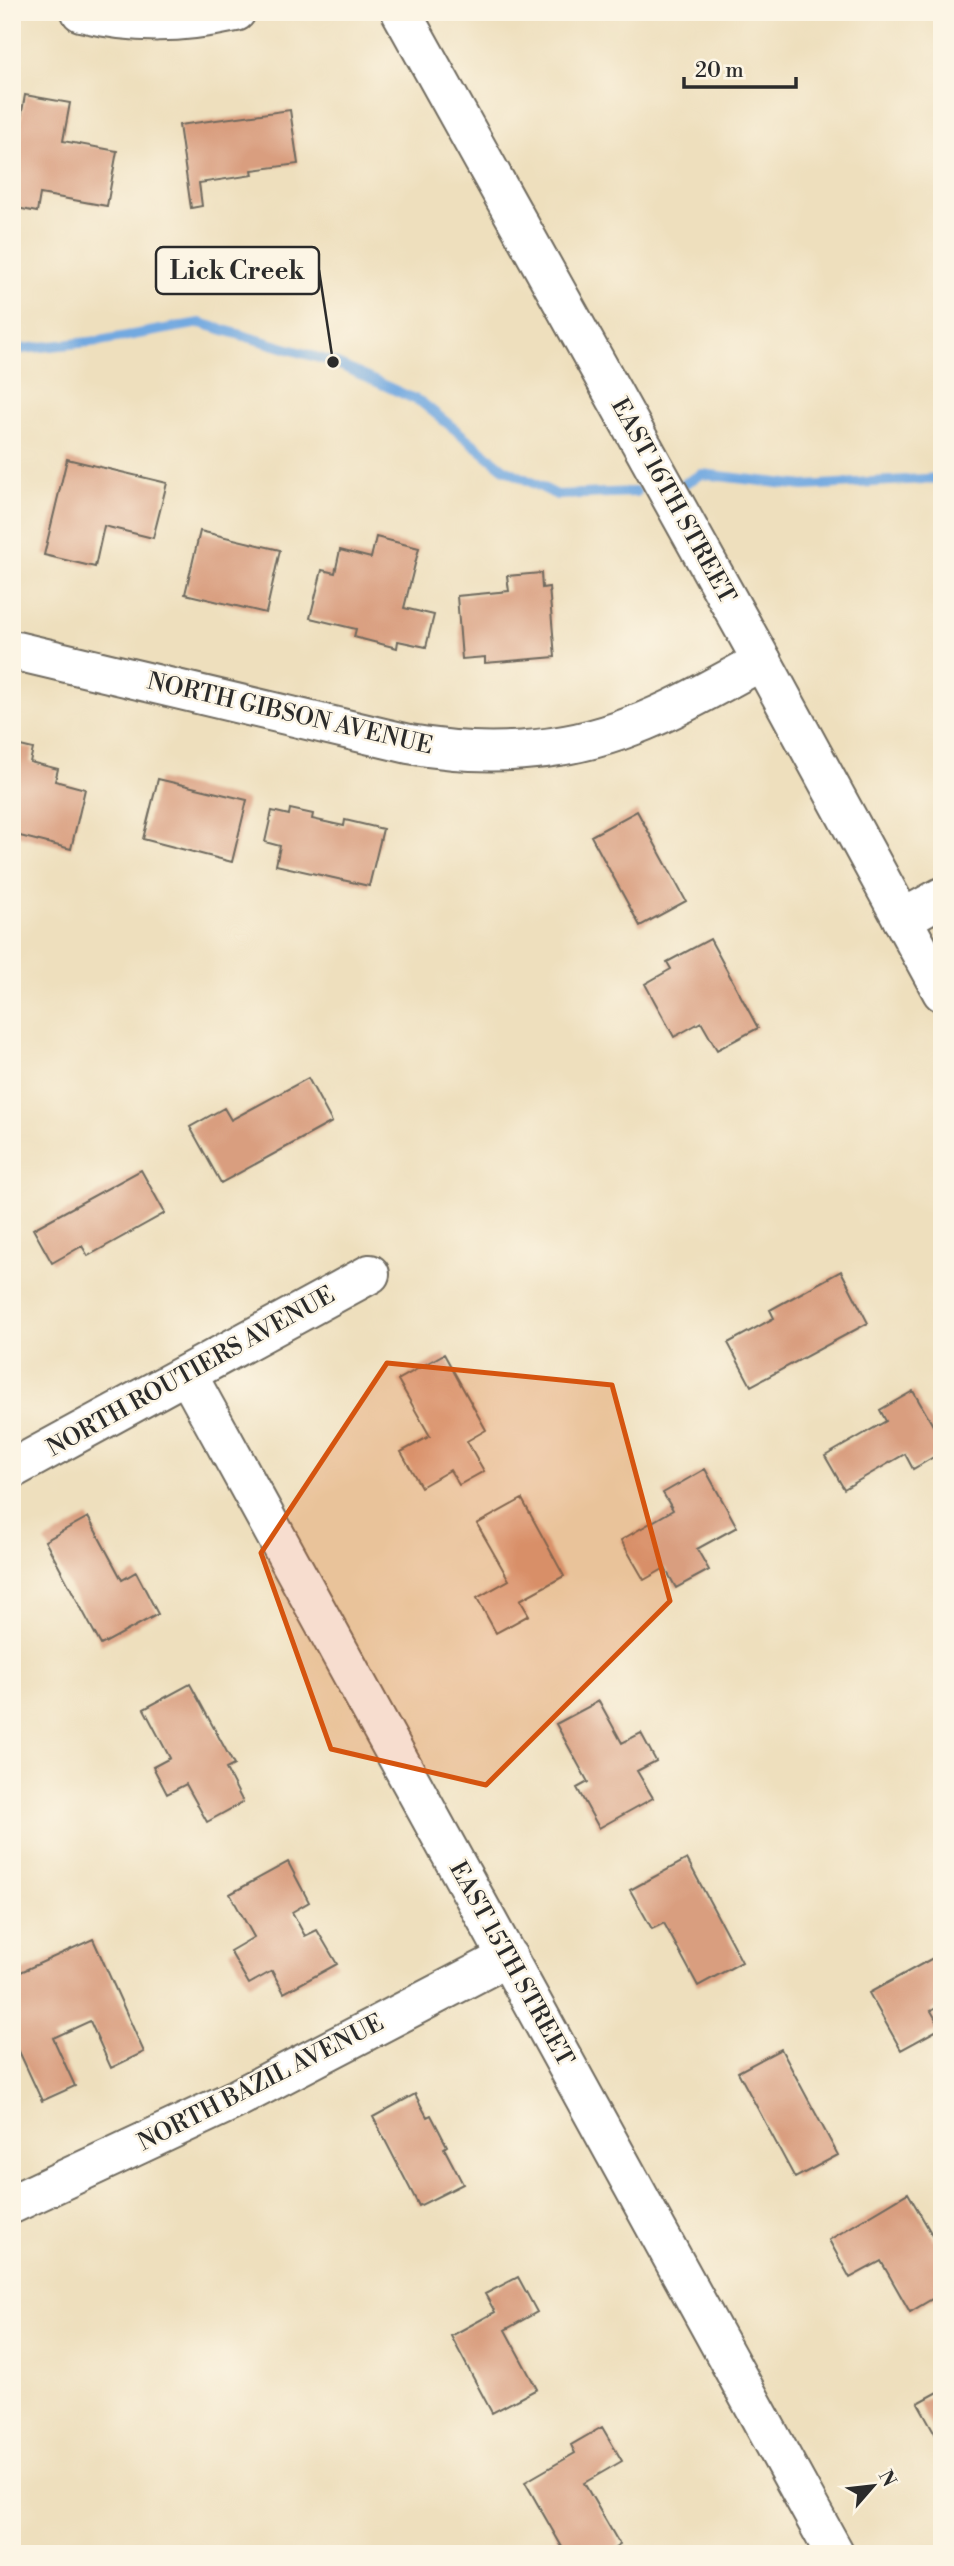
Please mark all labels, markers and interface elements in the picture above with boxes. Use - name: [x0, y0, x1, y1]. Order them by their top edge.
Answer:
- scale bar: [684, 46, 796, 90]
- text: 20 m: [695, 58, 744, 84]
- callout: Lick Creek: [156, 247, 319, 294]
- text: Lick Creek: [170, 255, 305, 287]
- street label: EAST 16TH STREET: [604, 393, 742, 609]
- street label: NORTH GIBSON AVENUE: [144, 667, 436, 761]
- street label: NORTH ROUTIERS AVENUE: [42, 1280, 340, 1464]
- street label: EAST 15TH STREET: [442, 1856, 580, 2072]
- street label: NORTH BAZIL AVENUE: [133, 2008, 389, 2158]
- north arrow: [838, 2450, 908, 2520]
- text: N: [873, 2466, 901, 2491]

